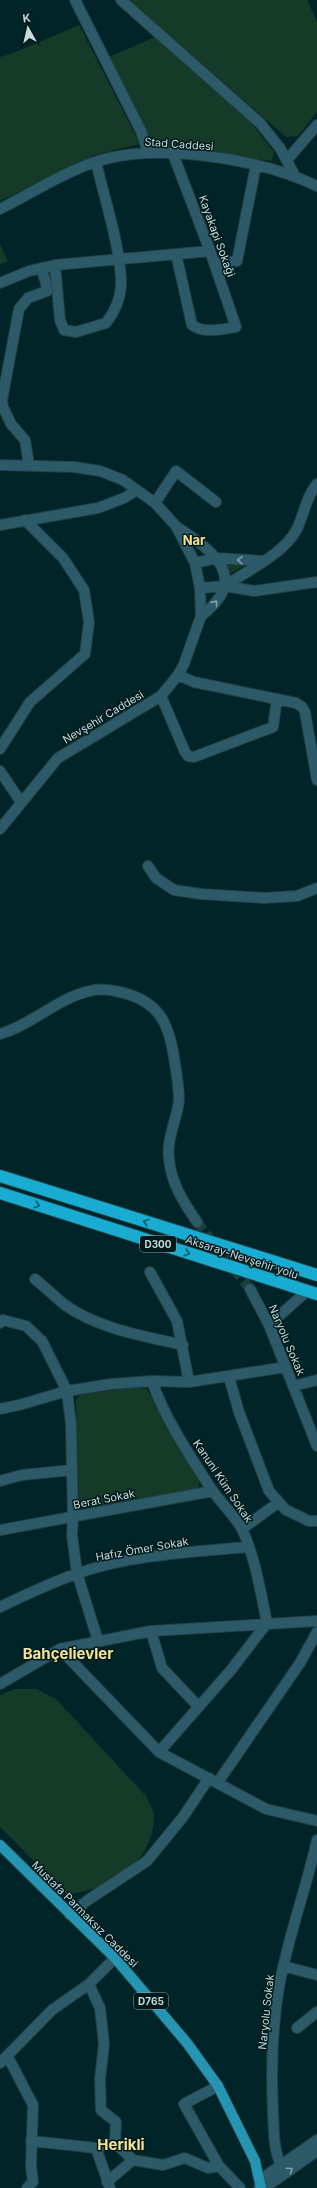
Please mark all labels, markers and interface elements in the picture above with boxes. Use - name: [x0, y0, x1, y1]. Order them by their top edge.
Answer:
- north arrow: [8, 8, 48, 48]
- text: K: [22, 11, 32, 26]
- street label: Stad Caddesi: [144, 135, 214, 153]
- street label: Kayakapi Sokaği: [196, 193, 238, 279]
- district label: Nar: [183, 532, 206, 548]
- one-way arrow: [237, 555, 243, 564]
- one-way arrow: [211, 600, 218, 607]
- street label: Nevşehir Caddesi: [60, 687, 146, 747]
- one-way arrow: [33, 1200, 40, 1209]
- one-way arrow: [143, 1218, 150, 1226]
- street label: Aksaray-Nevşehir yolu: [184, 1232, 300, 1282]
- road number: D300: [140, 1236, 176, 1252]
- one-way arrow: [184, 1248, 191, 1257]
- street label: Naryolu Sokak: [266, 1303, 308, 1377]
- street label: Kanuni Küm Sokak: [190, 1437, 256, 1525]
- street label: Berat Sokak: [72, 1486, 136, 1512]
- street label: Hafız Ömer Sokak: [95, 1534, 189, 1564]
- district label: Bahçelievler: [23, 1644, 113, 1663]
- street label: Mustafa Parmaksız Caddesi: [29, 1858, 141, 1970]
- street label: Naryolu Sokak: [255, 1974, 277, 2050]
- road number: D765: [134, 1993, 168, 2009]
- district label: Herikli: [97, 2135, 145, 2154]
- one-way arrow: [285, 2168, 292, 2175]

